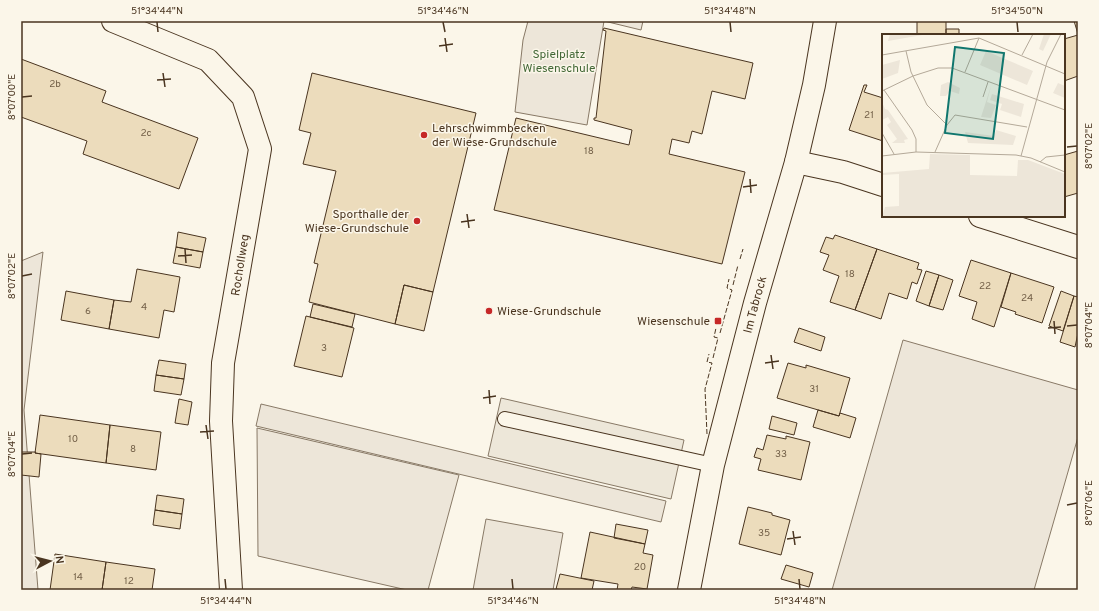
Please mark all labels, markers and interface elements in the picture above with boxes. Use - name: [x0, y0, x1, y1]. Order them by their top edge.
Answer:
- text: 51°34'44"N: [131, 5, 183, 18]
- text: 51°34'46"N: [417, 5, 469, 18]
- text: 51°34'48"N: [704, 5, 756, 18]
- text: 51°34'50"N: [991, 5, 1043, 18]
- inset map: [882, 34, 1065, 217]
- park label: Spielplatz Wiesenschule: [523, 47, 595, 77]
- text: 8°07'00"E: [6, 74, 19, 120]
- house number: 2b: [49, 78, 61, 91]
- house number: 21: [864, 109, 874, 122]
- place label: Lehrschwimmbecken der Wiese-Grundschule: [432, 121, 557, 151]
- text: 8°07'02"E: [1083, 123, 1096, 169]
- house number: 2c: [140, 127, 152, 140]
- marker: Lehrschwimmbecken der Wiese-Grundschule: [419, 130, 429, 140]
- house number: 18: [584, 145, 594, 158]
- place label: Sporthalle der Wiese-Grundschule: [305, 207, 409, 237]
- marker: Sporthalle der Wiese-Grundschule: [412, 216, 422, 226]
- street label: Rochollweg: [228, 233, 254, 297]
- text: 8°07'02"E: [6, 253, 19, 299]
- house number: 18: [845, 268, 855, 281]
- street label: Im Tabrock: [740, 274, 771, 335]
- house number: 22: [979, 280, 991, 293]
- house number: 24: [1021, 292, 1033, 305]
- house number: 4: [141, 301, 147, 314]
- text: 8°07'04"E: [1083, 302, 1096, 348]
- place label: Wiese-Grundschule: [497, 304, 601, 320]
- house number: 6: [85, 305, 91, 318]
- marker: Wiese-Grundschule: [484, 306, 494, 316]
- place label: Wiesenschule: [637, 314, 710, 330]
- marker: Wiesenschule: [713, 316, 723, 326]
- house number: 3: [321, 342, 327, 355]
- house number: 31: [809, 383, 819, 396]
- text: 8°07'04"E: [6, 431, 19, 477]
- house number: 10: [68, 433, 78, 446]
- house number: 8: [130, 443, 136, 456]
- house number: 33: [775, 448, 787, 461]
- text: 8°07'06"E: [1083, 480, 1096, 526]
- house number: 35: [758, 527, 770, 540]
- north arrow: [30, 541, 70, 581]
- text: N: [52, 555, 66, 565]
- house number: 20: [634, 561, 646, 574]
- house number: 14: [73, 571, 83, 584]
- house number: 12: [124, 575, 134, 588]
- text: 51°34'44"N: [200, 595, 252, 608]
- text: 51°34'46"N: [487, 595, 539, 608]
- text: 51°34'48"N: [774, 595, 826, 608]

